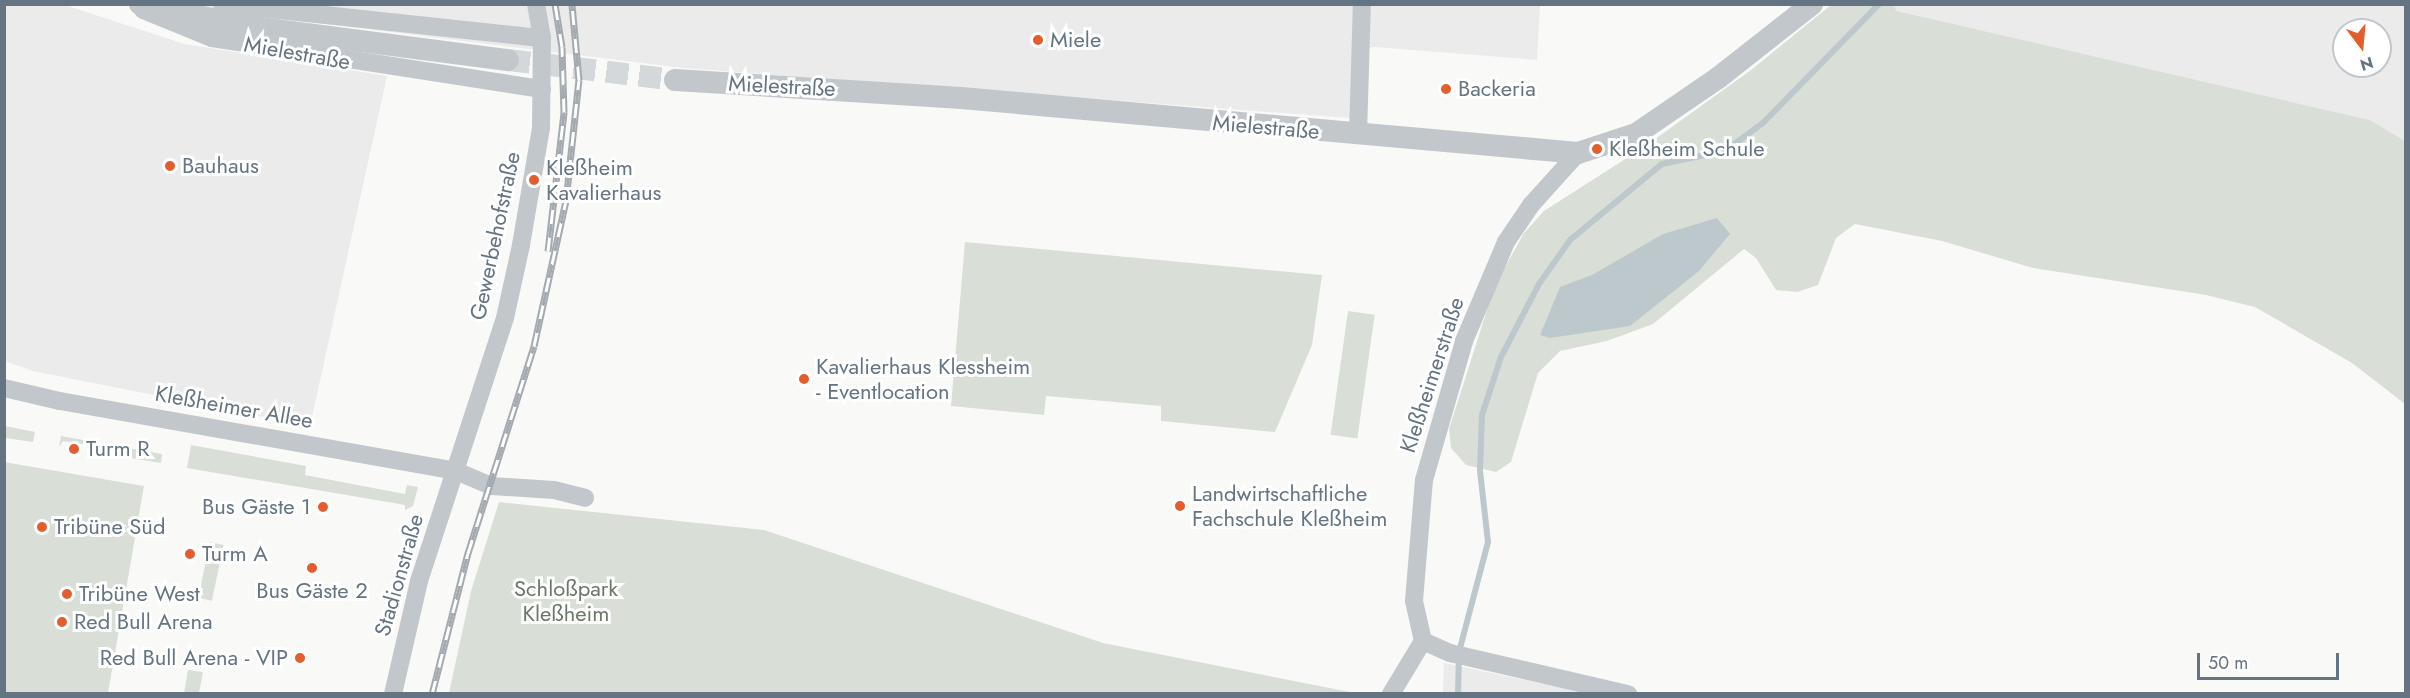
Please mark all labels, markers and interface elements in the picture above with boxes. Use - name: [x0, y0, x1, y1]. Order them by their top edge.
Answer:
- north arrow: [2332, 18, 2392, 78]
- place label: Miele: [1050, 27, 1101, 53]
- street label: Mielestraße: [242, 31, 352, 75]
- marker: Miele: [1031, 33, 1045, 47]
- text: N: [2357, 51, 2376, 77]
- street label: Mielestraße: [728, 70, 836, 102]
- place label: Backeria: [1458, 76, 1536, 102]
- marker: Backeria: [1439, 82, 1453, 96]
- street label: Mielestraße: [1211, 109, 1321, 145]
- place label: Kleßheim Schule: [1609, 136, 1765, 162]
- marker: Kleßheim Schule: [1590, 142, 1604, 156]
- street label: Gewerbehofstraße: [464, 149, 526, 323]
- place label: Bauhaus: [182, 153, 259, 179]
- place label: Kleßheim Kavalierhaus: [546, 154, 661, 206]
- marker: Bauhaus: [163, 159, 177, 173]
- marker: Kleßheim Kavalierhaus: [527, 173, 541, 187]
- street label: Kleßheimerstraße: [1394, 294, 1470, 456]
- place label: Kavalierhaus Klessheim - Eventlocation: [816, 353, 1030, 404]
- marker: Kavalierhaus Klessheim - Eventlocation: [797, 372, 811, 386]
- street label: Kleßheimer Allee: [153, 380, 315, 434]
- place label: Turm R: [86, 436, 150, 462]
- marker: Turm R: [67, 442, 81, 456]
- place label: Landwirtschaftliche Fachschule Kleßheim: [1192, 480, 1387, 532]
- place label: Bus Gäste 1: [202, 494, 311, 520]
- marker: Landwirtschaftliche Fachschule Kleßheim: [1173, 499, 1187, 513]
- marker: Bus Gäste 1: [316, 500, 330, 514]
- street label: Stadionstraße: [369, 511, 429, 639]
- place label: Tribüne Süd: [54, 514, 165, 540]
- marker: Tribüne Süd: [35, 520, 49, 534]
- place label: Turm A: [202, 541, 268, 567]
- marker: Turm A: [183, 547, 197, 561]
- marker: Bus Gäste 2: [305, 561, 319, 575]
- park label: Schloßpark Kleßheim: [514, 575, 618, 626]
- place label: Bus Gäste 2: [256, 578, 368, 604]
- place label: Tribüne West: [79, 581, 200, 607]
- marker: Tribüne West: [60, 587, 74, 601]
- place label: Red Bull Arena: [74, 609, 213, 635]
- marker: Red Bull Arena: [55, 615, 69, 629]
- scale bar: [2200, 641, 2342, 679]
- place label: Red Bull Arena - VIP: [100, 645, 288, 671]
- text: 50 m: [2208, 650, 2248, 676]
- marker: Red Bull Arena - VIP: [293, 651, 307, 665]

